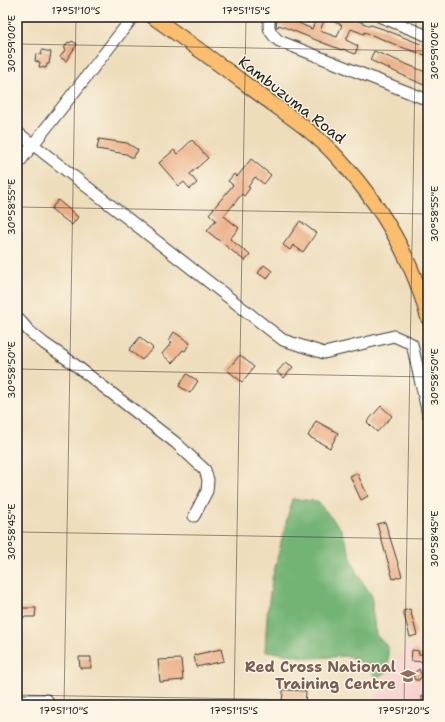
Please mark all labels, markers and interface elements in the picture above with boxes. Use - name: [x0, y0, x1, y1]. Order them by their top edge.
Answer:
- text: 17°51'10"S: [52, 4, 101, 17]
- text: 17°51'15"S: [222, 4, 270, 17]
- text: 30°59'00"E: [5, 15, 18, 73]
- text: 30°59'00"E: [428, 22, 441, 80]
- street label: Kambuzuma Road: [234, 52, 350, 149]
- text: 30°58'55"E: [5, 179, 18, 235]
- text: 30°58'55"E: [428, 186, 441, 242]
- text: 30°58'50"E: [5, 341, 18, 399]
- text: 30°58'50"E: [428, 348, 441, 406]
- text: 30°58'45"E: [5, 504, 18, 560]
- text: 30°58'45"E: [428, 511, 441, 567]
- place label: Red Cross National Training Centre: [245, 657, 396, 694]
- school or university icon: Red Cross National Training Centre: [399, 667, 417, 685]
- text: 17°51'10"S: [40, 704, 89, 717]
- text: 17°51'15"S: [210, 704, 258, 717]
- text: 17°51'20"S: [378, 704, 430, 717]

